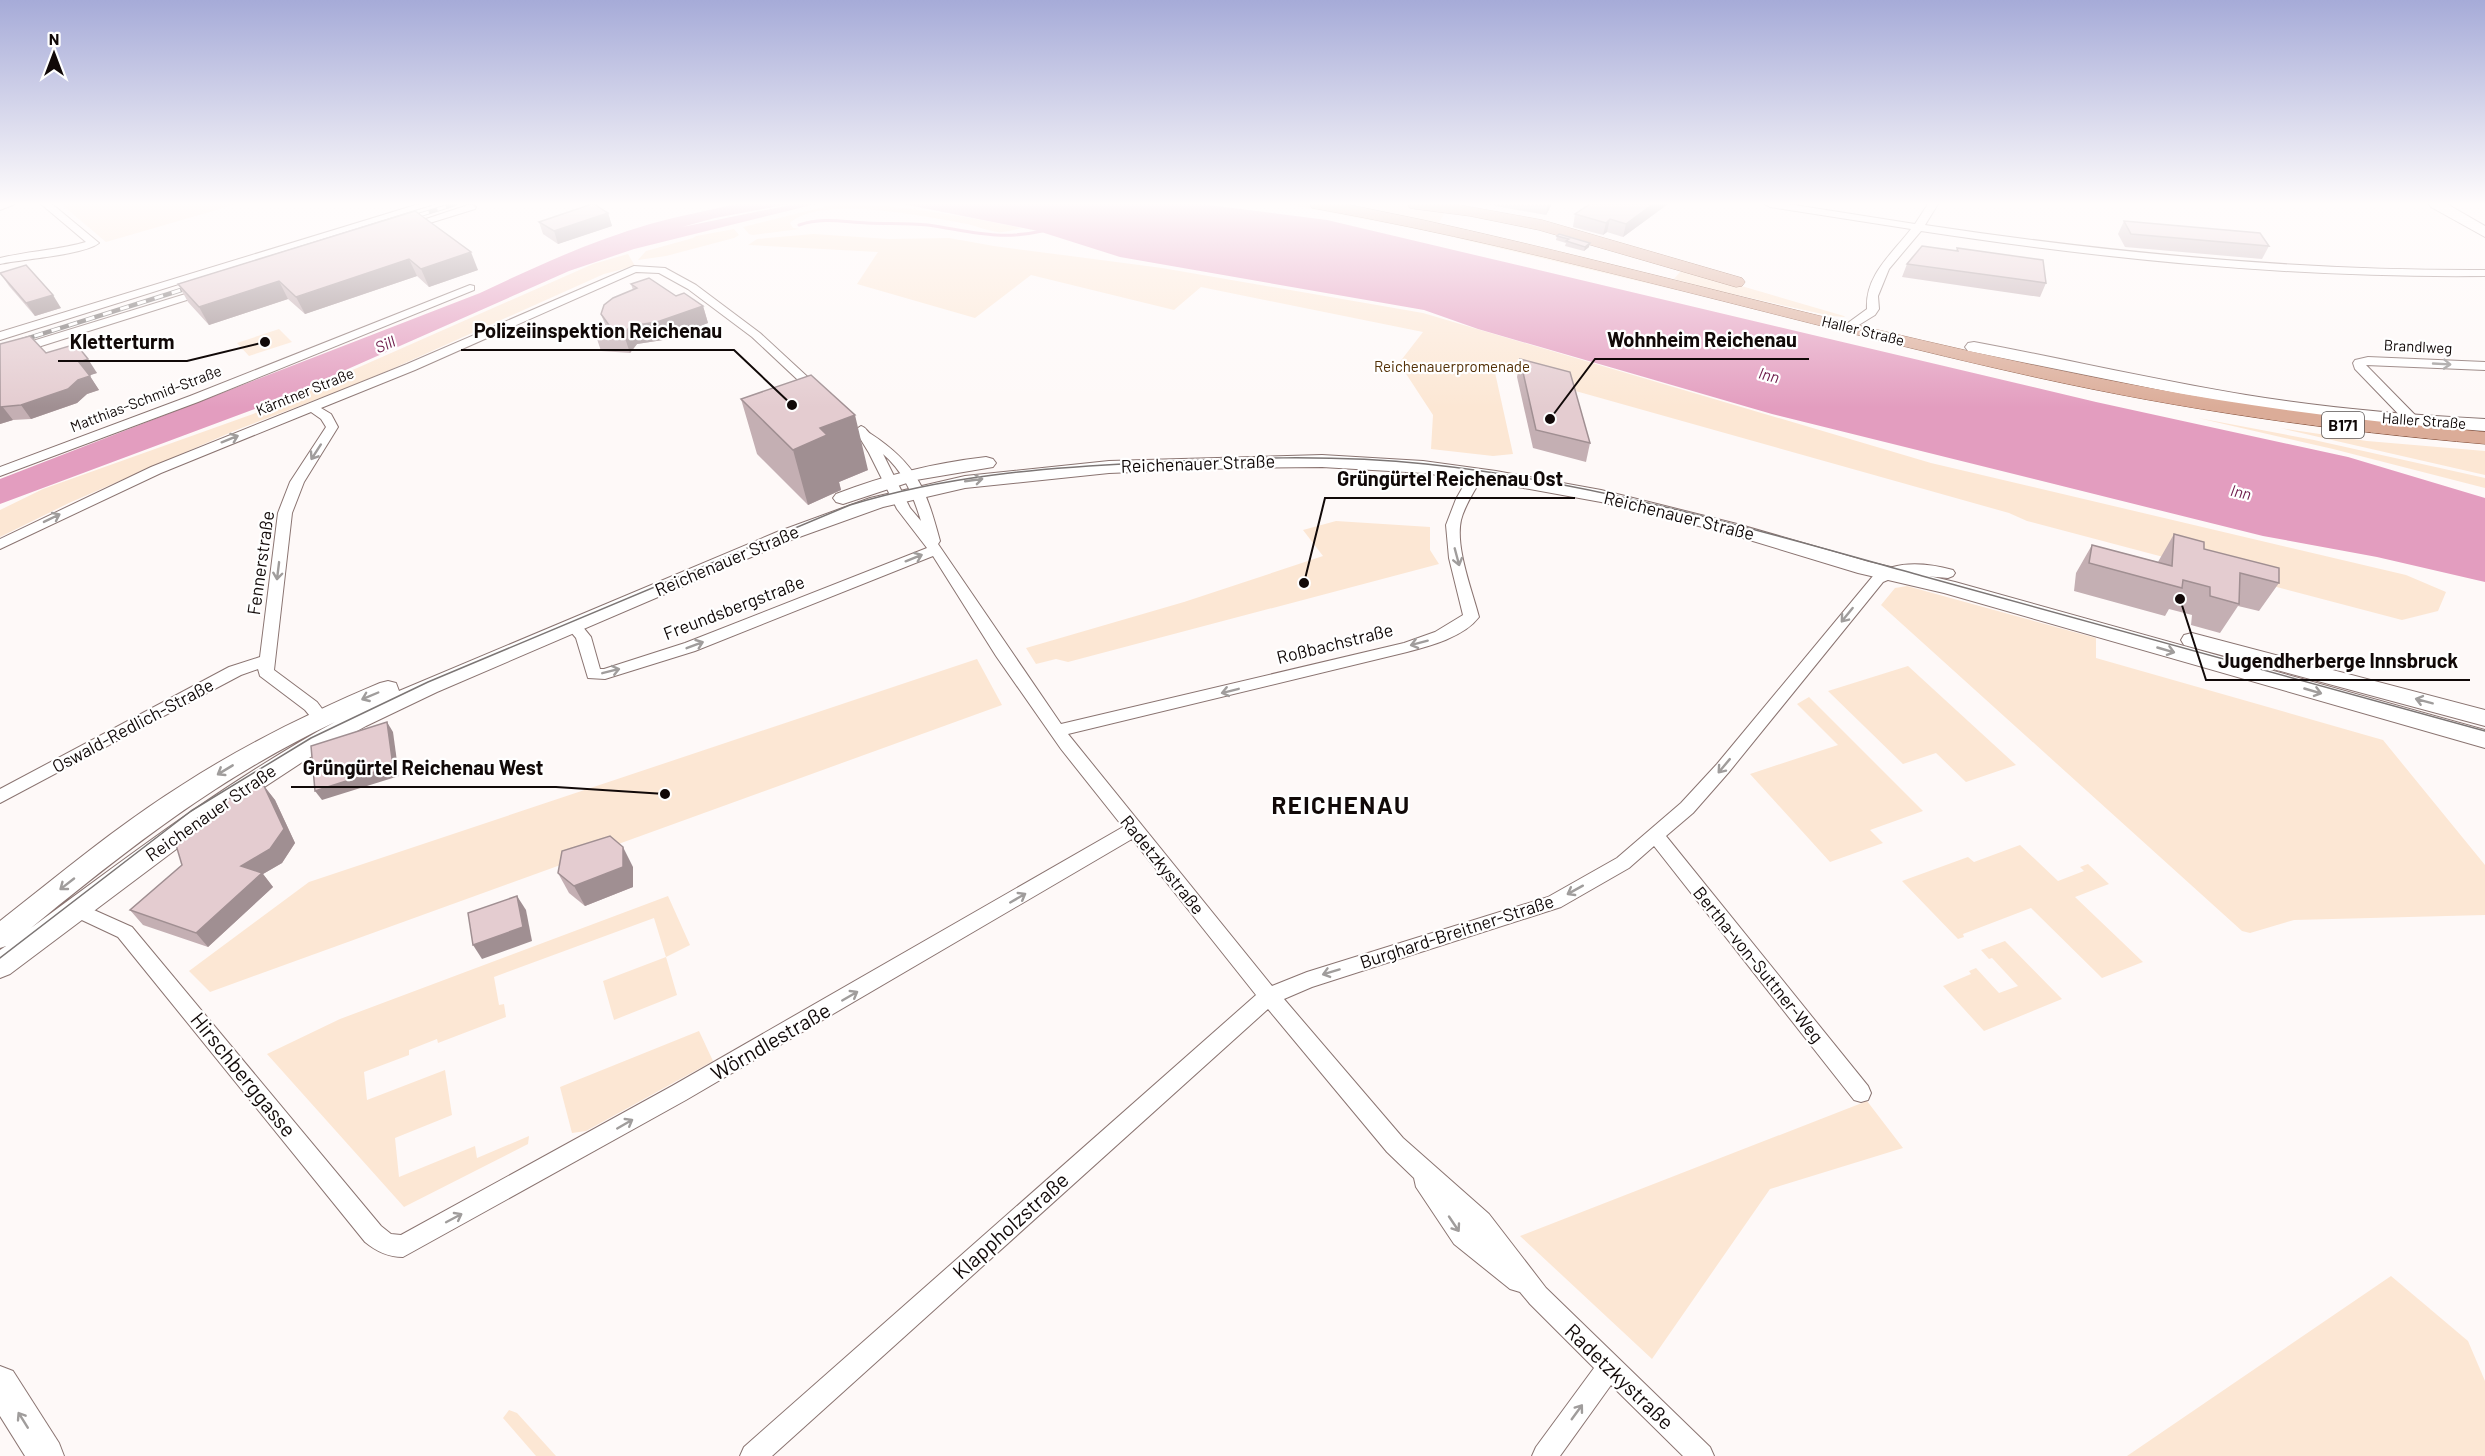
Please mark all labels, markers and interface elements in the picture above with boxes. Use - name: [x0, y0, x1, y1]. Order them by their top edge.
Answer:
- north arrow: [24, 24, 84, 84]
- text: N: [49, 29, 59, 48]
- street label: Haller Straße: [1820, 311, 1906, 349]
- callout: Polizeiinspektion Reichenau: [461, 312, 734, 350]
- text: Polizeiinspektion Reichenau: [474, 318, 722, 342]
- callout: Wohnheim Reichenau: [1595, 321, 1809, 359]
- callout: Kletterturm: [58, 323, 187, 361]
- text: Wohnheim Reichenau: [1607, 327, 1797, 351]
- text: Kletterturm: [70, 329, 174, 353]
- water label: Sill: [372, 331, 398, 356]
- street label: Brandlweg: [2383, 335, 2453, 357]
- park label: Reichenauerpromenade: [1374, 357, 1530, 375]
- one-way arrow: [2432, 359, 2452, 370]
- street label: Matthias-Schmid-Straße: [67, 361, 224, 435]
- street label: Kärntner Straße: [253, 363, 356, 419]
- water label: Inn: [1757, 363, 1782, 386]
- street label: Haller Straße: [2381, 408, 2467, 432]
- road number: B171: [2322, 412, 2364, 438]
- one-way arrow: [220, 433, 239, 444]
- one-way arrow: [310, 443, 322, 460]
- street label: Reichenauer Straße: [1120, 449, 1275, 477]
- callout: Grüngürtel Reichenau Ost: [1325, 460, 1575, 498]
- text: Grüngürtel Reichenau Ost: [1337, 466, 1563, 490]
- one-way arrow: [963, 475, 983, 486]
- water label: Inn: [2229, 480, 2253, 503]
- street label: Reichenauer Straße: [1602, 486, 1757, 544]
- street label: Fennerstraße: [242, 509, 278, 616]
- one-way arrow: [43, 512, 61, 523]
- street label: Reichenauer Straße: [651, 520, 802, 600]
- one-way arrow: [1452, 547, 1464, 566]
- one-way arrow: [904, 552, 923, 563]
- one-way arrow: [273, 561, 284, 580]
- street label: Freundsbergstraße: [660, 570, 807, 644]
- one-way arrow: [1841, 607, 1854, 623]
- street label: Roßbachstraße: [1274, 618, 1395, 668]
- one-way arrow: [1410, 638, 1429, 649]
- one-way arrow: [685, 639, 704, 650]
- callout: Jugendherberge Innsbruck: [2206, 642, 2470, 680]
- one-way arrow: [2156, 645, 2175, 656]
- text: Jugendherberge Innsbruck: [2218, 648, 2458, 672]
- one-way arrow: [602, 665, 621, 677]
- street label: Oswald-Redlich-Straße: [48, 673, 217, 777]
- one-way arrow: [1221, 686, 1240, 697]
- one-way arrow: [2303, 686, 2322, 697]
- one-way arrow: [361, 691, 380, 702]
- one-way arrow: [2415, 695, 2434, 707]
- callout: Grüngürtel Reichenau West: [291, 749, 556, 787]
- text: Grüngürtel Reichenau West: [303, 755, 543, 779]
- one-way arrow: [1717, 758, 1731, 773]
- street label: Reichenauer Straße: [141, 759, 280, 865]
- one-way arrow: [217, 765, 234, 777]
- district label: REICHENAU: [1271, 790, 1411, 819]
- street label: Radetzkystraße: [1116, 810, 1210, 918]
- one-way arrow: [59, 878, 75, 891]
- street label: Bertha-von-Suttner-Weg: [1689, 882, 1829, 1047]
- one-way arrow: [1567, 884, 1584, 896]
- street label: Burghard-Breitner-Straße: [1357, 889, 1556, 973]
- one-way arrow: [1009, 891, 1026, 903]
- one-way arrow: [1322, 967, 1341, 978]
- one-way arrow: [841, 990, 858, 1002]
- street label: Wörndlestraße: [706, 996, 834, 1085]
- street label: Hirschberggasse: [186, 1007, 302, 1141]
- one-way arrow: [616, 1118, 634, 1129]
- street label: Klappholzstraße: [947, 1166, 1073, 1283]
- one-way arrow: [445, 1212, 463, 1223]
- one-way arrow: [1448, 1216, 1460, 1232]
- street label: Radetzkystraße: [1560, 1318, 1680, 1434]
- one-way arrow: [1571, 1404, 1583, 1420]
- one-way arrow: [17, 1412, 29, 1429]

